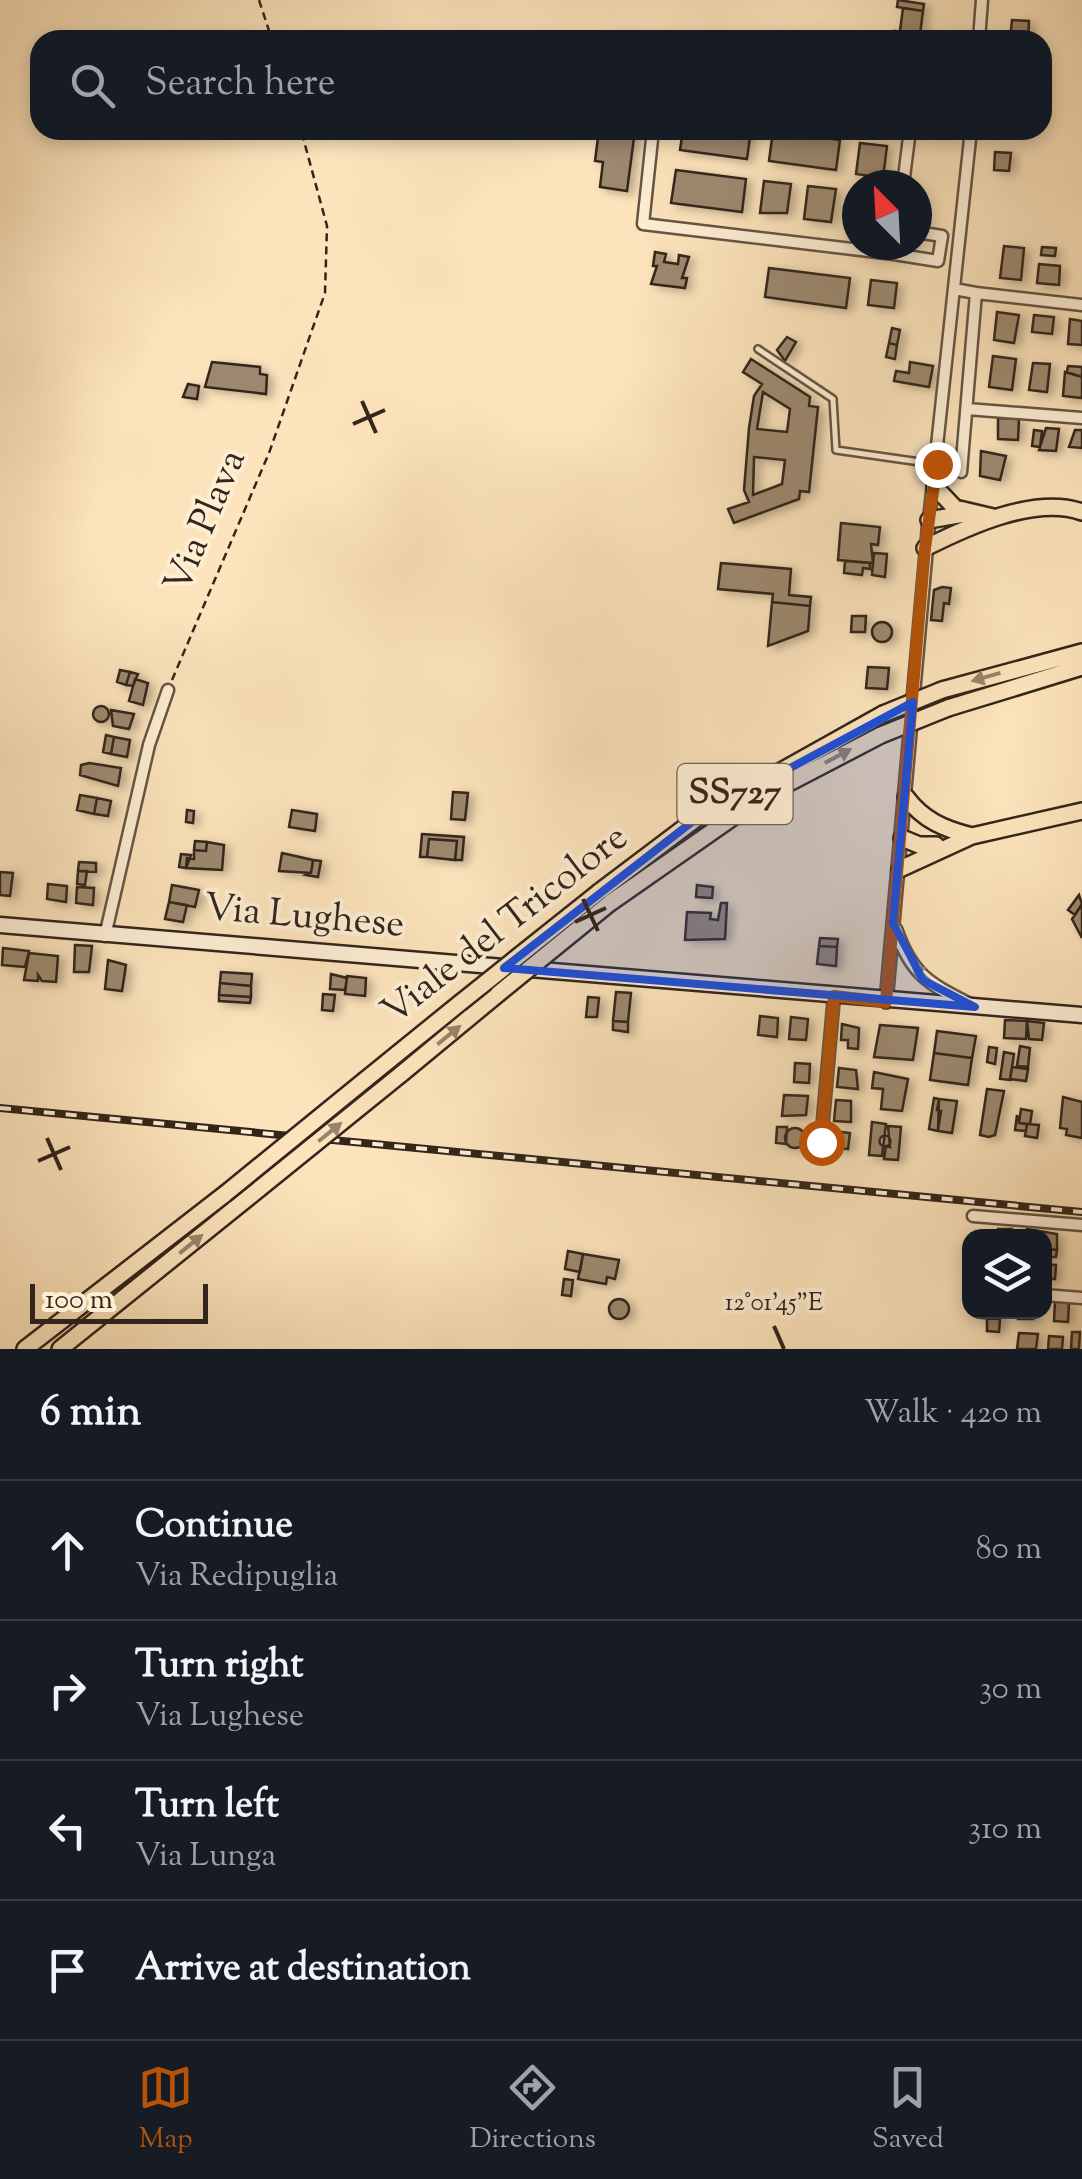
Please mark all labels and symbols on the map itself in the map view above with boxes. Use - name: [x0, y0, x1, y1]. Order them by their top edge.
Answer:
- north arrow: [842, 170, 932, 260]
- street label: Via Plava: [153, 442, 261, 602]
- route end: [915, 442, 961, 488]
- one-way arrow: [971, 669, 1002, 685]
- one-way arrow: [824, 747, 853, 764]
- road number: SS727: [678, 764, 792, 824]
- street label: Viale del Tricolore: [372, 813, 640, 1039]
- street label: Via Lughese: [202, 882, 406, 954]
- one-way arrow: [912, 963, 936, 986]
- one-way arrow: [437, 1024, 462, 1046]
- route start: [799, 1120, 845, 1166]
- one-way arrow: [317, 1122, 342, 1143]
- one-way arrow: [178, 1234, 203, 1255]
- scale bar: [30, 1279, 208, 1324]
- text: 12°01'45"E: [725, 1286, 823, 1322]

